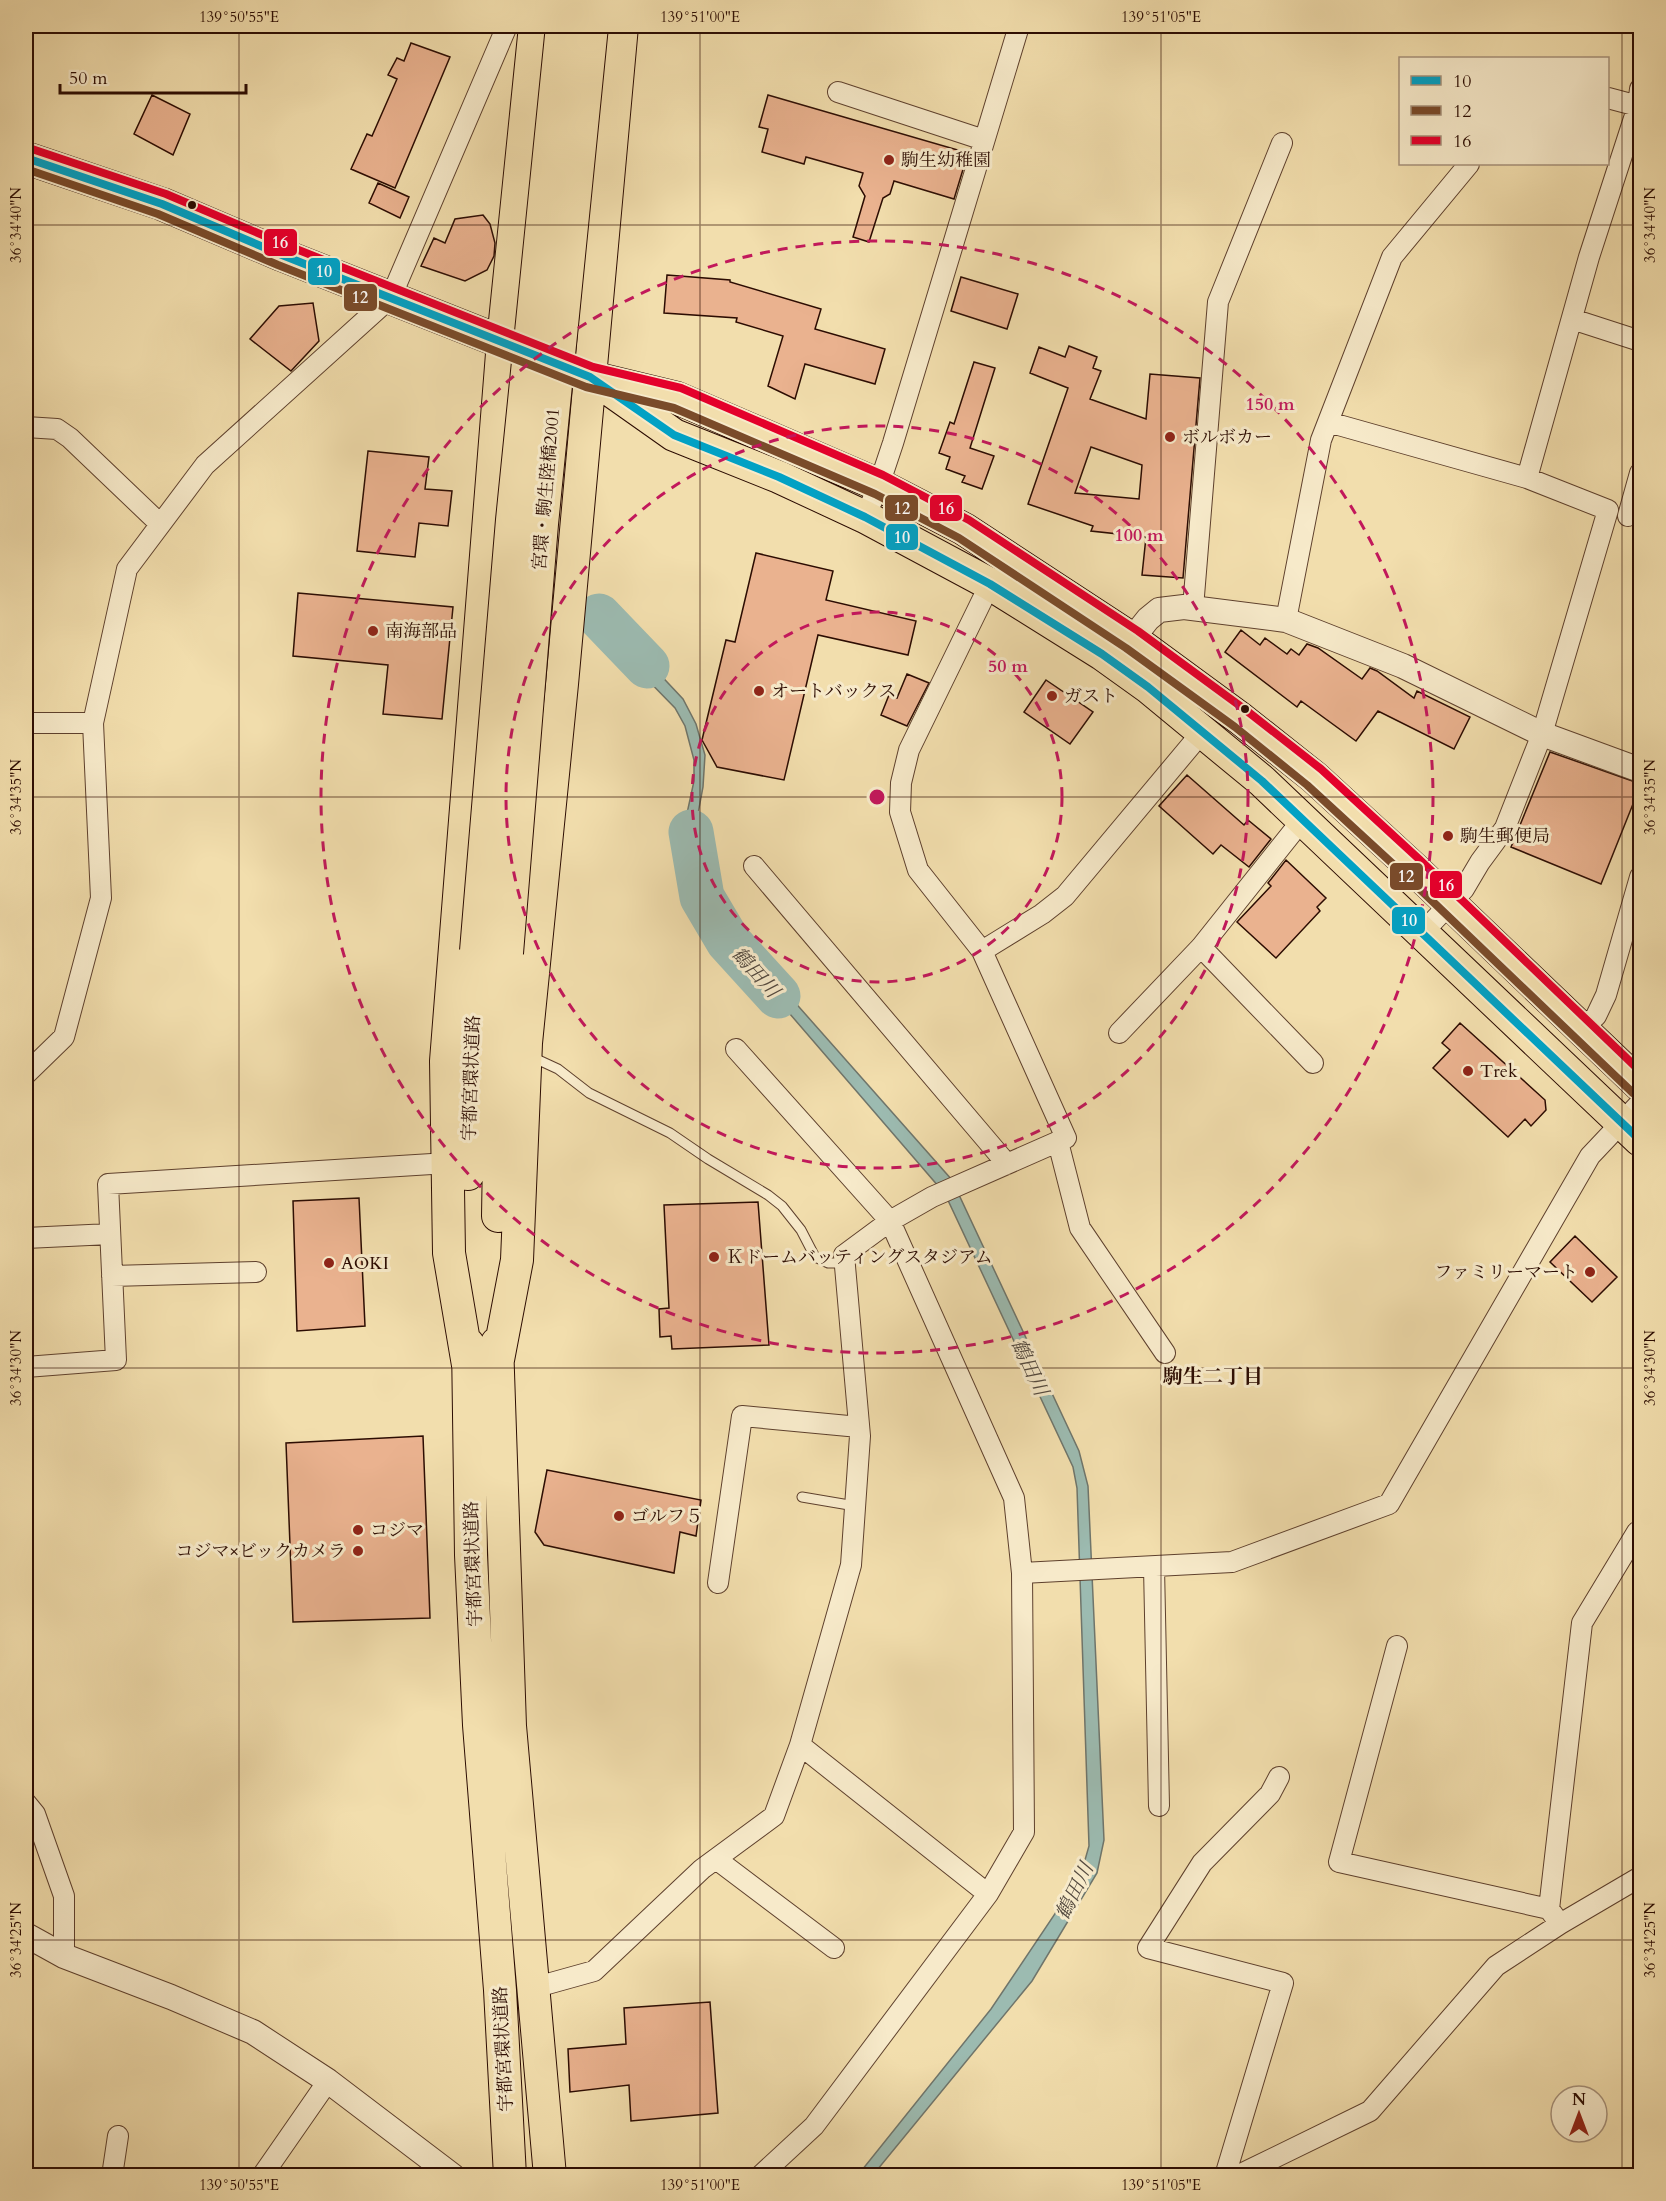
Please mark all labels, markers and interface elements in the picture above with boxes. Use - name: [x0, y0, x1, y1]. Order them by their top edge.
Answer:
- text: 139°50'55"E: [199, 7, 279, 27]
- text: 139°51'00"E: [660, 7, 740, 27]
- text: 139°51'05"E: [1121, 7, 1201, 27]
- scale bar: [60, 57, 246, 95]
- legend: [1399, 57, 1609, 165]
- text: 50 m: [69, 66, 108, 91]
- text: 10: [1453, 69, 1471, 94]
- text: 12: [1453, 99, 1471, 124]
- text: 16: [1453, 129, 1471, 154]
- place label: 駒生幼稚園: [901, 148, 991, 173]
- marker: 駒生幼稚園: [882, 153, 896, 167]
- text: 36°34'40"N: [6, 187, 26, 263]
- text: 36°34'40"N: [1640, 187, 1660, 263]
- unlabelled marker: [186, 199, 198, 211]
- line badge: 16: [263, 228, 298, 257]
- text: 16: [272, 232, 288, 254]
- line badge: 10: [307, 257, 341, 286]
- text: 10: [316, 261, 332, 283]
- line badge: 12: [343, 283, 378, 312]
- text: 12: [352, 287, 368, 309]
- text: 150 m: [1245, 392, 1295, 417]
- street label: 宮環・駒生陸橋2001: [527, 407, 566, 571]
- place label: ボルボカー: [1182, 425, 1272, 450]
- marker: ボルボカー: [1163, 430, 1177, 444]
- line badge: 12: [884, 494, 919, 522]
- line badge: 16: [929, 494, 963, 522]
- text: 12: [894, 498, 910, 520]
- text: 16: [938, 498, 954, 520]
- line badge: 10: [885, 523, 919, 551]
- text: 100 m: [1114, 523, 1164, 548]
- text: 10: [894, 527, 910, 549]
- place label: 南海部品: [385, 619, 457, 644]
- marker: 南海部品: [366, 624, 380, 638]
- text: 50 m: [988, 654, 1028, 679]
- place label: オートバックス: [771, 679, 896, 704]
- marker: オートバックス: [752, 684, 766, 698]
- place label: ガスト: [1064, 684, 1118, 709]
- marker: ガスト: [1045, 689, 1059, 703]
- unlabelled marker: [1239, 703, 1251, 715]
- text: 36°34'35"N: [6, 759, 26, 835]
- text: 36°34'35"N: [1640, 759, 1660, 835]
- centre of rings: [867, 787, 887, 807]
- place label: 駒生郵便局: [1460, 824, 1550, 849]
- marker: 駒生郵便局: [1441, 829, 1455, 843]
- line badge: 12: [1389, 862, 1424, 891]
- text: 12: [1398, 866, 1414, 888]
- line badge: 16: [1429, 870, 1463, 899]
- text: 16: [1438, 875, 1454, 897]
- line badge: 10: [1391, 906, 1426, 935]
- text: 10: [1401, 910, 1417, 932]
- water label: 鶴田川: [726, 941, 787, 1005]
- street label: 宇都宮環状道路: [457, 1015, 486, 1141]
- place label: Trek: [1480, 1059, 1518, 1084]
- marker: Trek: [1461, 1064, 1475, 1078]
- place label: Ｋドームバッティングスタジアム: [726, 1245, 993, 1270]
- marker: Ｋドームバッティングスタジアム: [707, 1250, 721, 1264]
- place label: AOKI: [341, 1251, 389, 1276]
- marker: AOKI: [322, 1256, 336, 1270]
- place label: ファミリーマート: [1434, 1260, 1578, 1285]
- marker: ファミリーマート: [1583, 1265, 1597, 1279]
- text: 36°34'30"N: [6, 1330, 26, 1406]
- text: 36°34'30"N: [1640, 1330, 1660, 1406]
- water label: 鶴田川: [1005, 1334, 1055, 1402]
- district label: 駒生二丁目: [1163, 1363, 1263, 1390]
- street label: 宇都宮環状道路: [459, 1501, 488, 1627]
- place label: ゴルフ５: [631, 1504, 703, 1529]
- marker: ゴルフ５: [612, 1509, 626, 1523]
- place label: コジマ: [370, 1518, 424, 1543]
- marker: コジマ: [351, 1523, 365, 1537]
- place label: コジマ×ビックカメラ: [176, 1539, 346, 1564]
- marker: コジマ×ビックカメラ: [351, 1544, 365, 1558]
- water label: 鶴田川: [1049, 1857, 1101, 1924]
- text: 36°34'25"N: [6, 1902, 26, 1978]
- text: 36°34'25"N: [1640, 1902, 1660, 1978]
- street label: 宇都宮環状道路: [488, 1985, 519, 2113]
- north arrow: [1549, 2084, 1609, 2144]
- text: N: [1572, 2089, 1586, 2111]
- text: 139°50'55"E: [199, 2175, 279, 2195]
- text: 139°51'00"E: [660, 2175, 740, 2195]
- text: 139°51'05"E: [1121, 2175, 1201, 2195]

